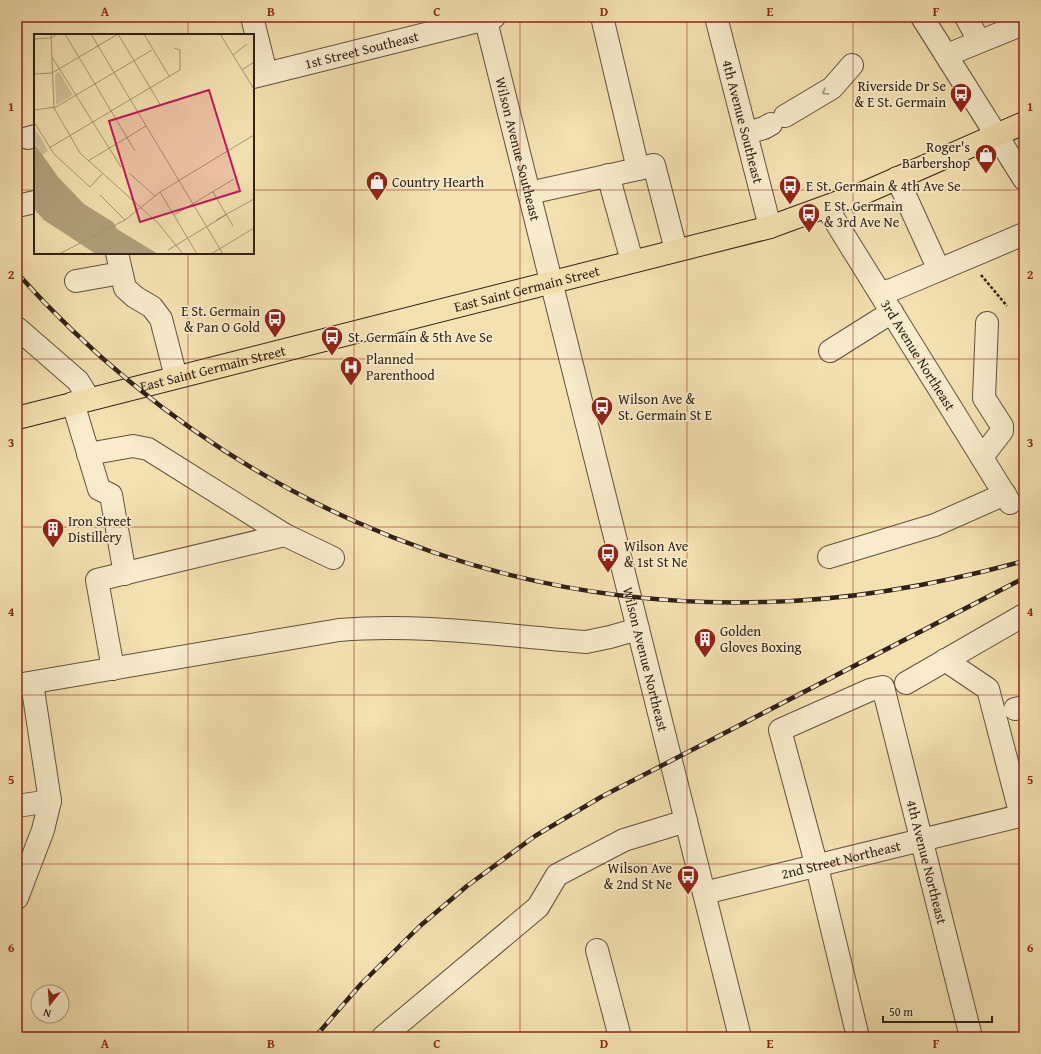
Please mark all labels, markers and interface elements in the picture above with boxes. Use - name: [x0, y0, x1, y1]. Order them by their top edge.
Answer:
- text: A: [101, 2, 110, 21]
- text: B: [267, 2, 275, 21]
- text: C: [433, 2, 441, 21]
- text: D: [600, 2, 608, 21]
- text: E: [767, 2, 774, 21]
- text: F: [933, 2, 940, 21]
- street label: 1st Street Southeast: [302, 26, 421, 74]
- inset map: [34, 34, 254, 254]
- street label: 4th Avenue Southeast: [717, 58, 768, 186]
- street label: Wilson Avenue Southeast: [490, 75, 546, 223]
- place label: Riverside Dr Se & E St. Germain: [855, 76, 946, 112]
- bus stop icon: Riverside Dr Se & E St. Germain: [948, 81, 974, 114]
- one-way arrow: [822, 88, 829, 95]
- text: 1: [8, 97, 14, 116]
- text: 1: [1027, 97, 1033, 116]
- place label: Roger's Barbershop: [902, 137, 970, 173]
- shop icon: Roger's Barbershop: [973, 142, 999, 175]
- shop icon: Country Hearth: [364, 169, 390, 202]
- place label: Country Hearth: [392, 172, 484, 192]
- bus stop icon: E St. Germain & 4th Ave Se: [777, 173, 803, 206]
- place label: E St. Germain & 4th Ave Se: [806, 176, 961, 196]
- place label: E St. Germain & 3rd Ave Ne: [824, 196, 903, 232]
- bus stop icon: E St. Germain & 3rd Ave Ne: [796, 201, 822, 234]
- street label: East Saint Germain Street: [452, 261, 602, 317]
- text: 2: [8, 265, 15, 284]
- text: 2: [1027, 265, 1034, 284]
- street label: 3rd Avenue Northeast: [876, 295, 960, 415]
- place label: E St. Germain & Pan O Gold: [181, 301, 261, 337]
- bus stop icon: E St. Germain & Pan O Gold: [262, 306, 288, 339]
- bus stop icon: St. Germain & 5th Ave Se: [319, 324, 345, 357]
- place label: St. Germain & 5th Ave Se: [348, 327, 493, 347]
- street label: East Saint Germain Street: [138, 340, 288, 396]
- place label: Planned Parenthood: [366, 349, 435, 385]
- hospital icon: Planned Parenthood: [338, 354, 364, 387]
- place label: Wilson Ave & St. Germain St E: [618, 389, 712, 425]
- bus stop icon: Wilson Ave & St. Germain St E: [589, 394, 615, 427]
- text: 3: [8, 433, 14, 452]
- text: 3: [1027, 433, 1033, 452]
- place label: Iron Street Distillery: [68, 511, 131, 547]
- building icon: Iron Street Distillery: [40, 516, 66, 549]
- place label: Wilson Ave & 1st St Ne: [624, 536, 689, 572]
- bus stop icon: Wilson Ave & 1st St Ne: [595, 541, 621, 574]
- street label: Wilson Avenue Northeast: [618, 585, 673, 734]
- text: 4: [8, 602, 15, 621]
- text: 4: [1027, 602, 1034, 621]
- place label: Golden Gloves Boxing: [720, 621, 802, 657]
- building icon: Golden Gloves Boxing: [692, 626, 718, 659]
- text: 5: [8, 770, 15, 789]
- text: 5: [1027, 770, 1034, 789]
- street label: 4th Avenue Northeast: [902, 798, 952, 926]
- street label: 2nd Street Northeast: [779, 835, 903, 884]
- place label: Wilson Ave & 2nd St Ne: [604, 858, 672, 894]
- bus stop icon: Wilson Ave & 2nd St Ne: [675, 863, 701, 896]
- text: 6: [8, 938, 15, 957]
- text: 6: [1027, 938, 1034, 957]
- north arrow: [30, 984, 70, 1024]
- scale bar: [883, 998, 992, 1024]
- text: 50 m: [889, 1003, 913, 1020]
- text: N: [41, 1005, 53, 1022]
- text: A: [101, 1034, 110, 1053]
- text: B: [267, 1034, 275, 1053]
- text: C: [433, 1034, 441, 1053]
- text: D: [600, 1034, 608, 1053]
- text: E: [767, 1034, 774, 1053]
- text: F: [933, 1034, 940, 1053]

